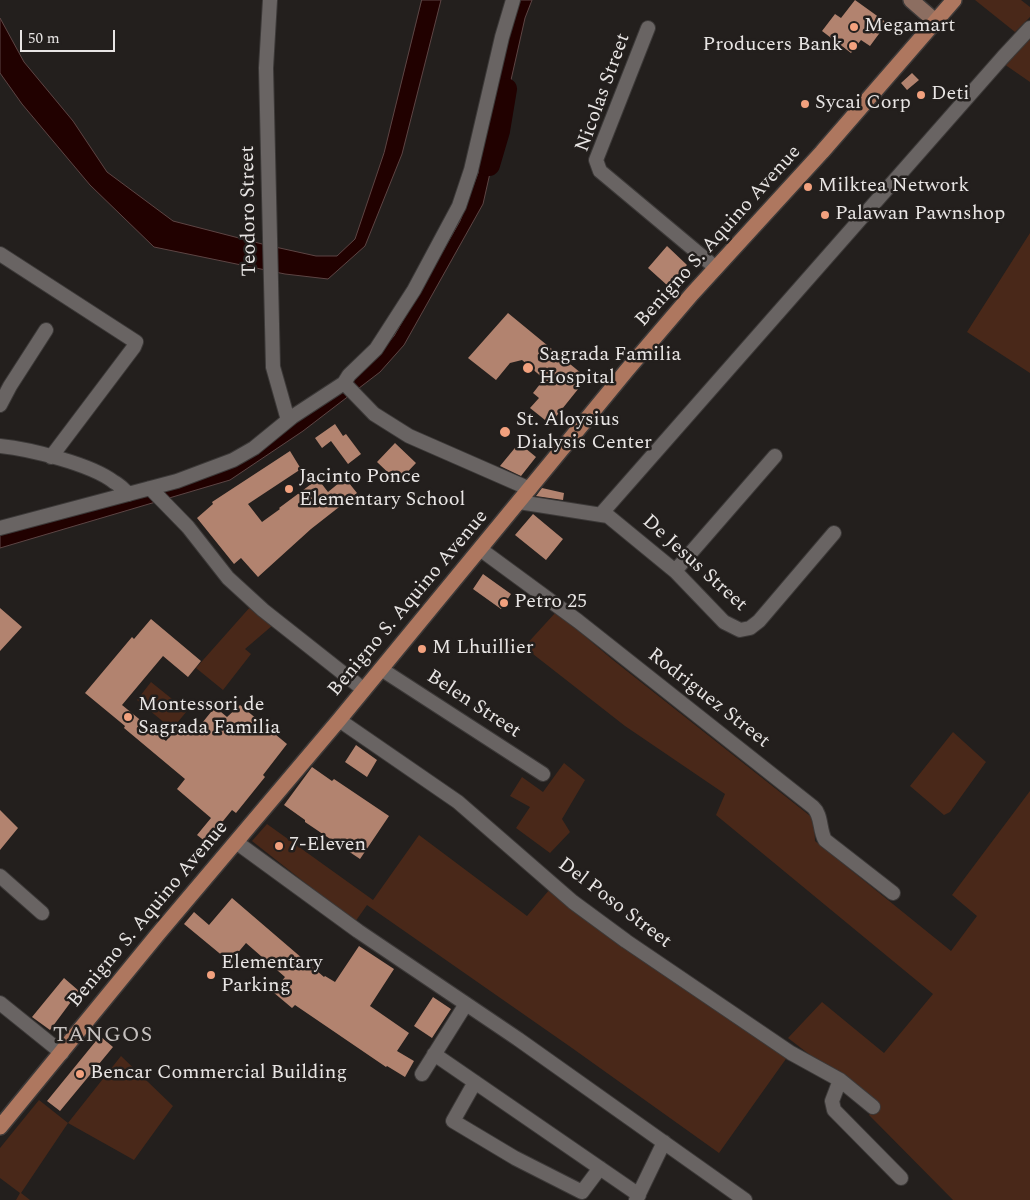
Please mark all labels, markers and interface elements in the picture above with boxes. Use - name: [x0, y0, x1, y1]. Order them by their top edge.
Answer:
- place label: Megamart: [864, 15, 955, 39]
- scale bar: [22, 20, 118, 52]
- marker: Megamart: [848, 21, 860, 33]
- text: 50 m: [28, 27, 60, 50]
- street label: Nicolas Street: [571, 30, 637, 156]
- place label: Producers Bank: [703, 34, 843, 58]
- marker: Producers Bank: [847, 40, 859, 52]
- place label: Deti: [931, 83, 970, 107]
- marker: Deti: [915, 89, 927, 101]
- place label: Sycai Corp: [815, 92, 911, 116]
- marker: Sycai Corp: [799, 98, 811, 110]
- street label: Benigno S. Aquino Avenue: [631, 141, 807, 333]
- street label: Teodoro Street: [237, 145, 263, 277]
- place label: Milktea Network: [818, 175, 969, 199]
- marker: Milktea Network: [802, 181, 814, 193]
- place label: Palawan Pawnshop: [835, 203, 1005, 227]
- marker: Palawan Pawnshop: [819, 209, 831, 221]
- place label: Sagrada Familia Hospital: [539, 344, 681, 391]
- marker: Sagrada Familia Hospital: [521, 361, 535, 375]
- place label: St. Aloysius Dialysis Center: [516, 409, 652, 456]
- marker: St. Aloysius Dialysis Center: [498, 425, 512, 439]
- place label: Jacinto Ponce Elementary School: [299, 466, 465, 513]
- marker: Jacinto Ponce Elementary School: [283, 483, 295, 495]
- street label: Benigno S. Aquino Avenue: [324, 506, 494, 702]
- street label: De Jesus Street: [636, 511, 752, 617]
- place label: Petro 25: [514, 591, 587, 615]
- marker: Petro 25: [498, 597, 510, 609]
- place label: M Lhuillier: [432, 637, 534, 661]
- marker: M Lhuillier: [416, 643, 428, 655]
- street label: Rodriguez Street: [642, 644, 774, 754]
- street label: Belen Street: [421, 666, 525, 744]
- place label: Montessori de Sagrada Familia: [138, 694, 280, 741]
- marker: Montessori de Sagrada Familia: [122, 711, 134, 723]
- street label: Benigno S. Aquino Avenue: [64, 817, 234, 1013]
- place label: 7-Eleven: [289, 834, 366, 858]
- marker: 7-Eleven: [273, 840, 285, 852]
- street label: Del Poso Street: [552, 853, 676, 955]
- place label: Elementary Parking: [221, 952, 323, 999]
- marker: Elementary Parking: [205, 969, 217, 981]
- district label: TANGOS: [52, 1024, 154, 1050]
- place label: Bencar Commercial Building: [90, 1062, 347, 1086]
- marker: Bencar Commercial Building: [74, 1068, 86, 1080]

